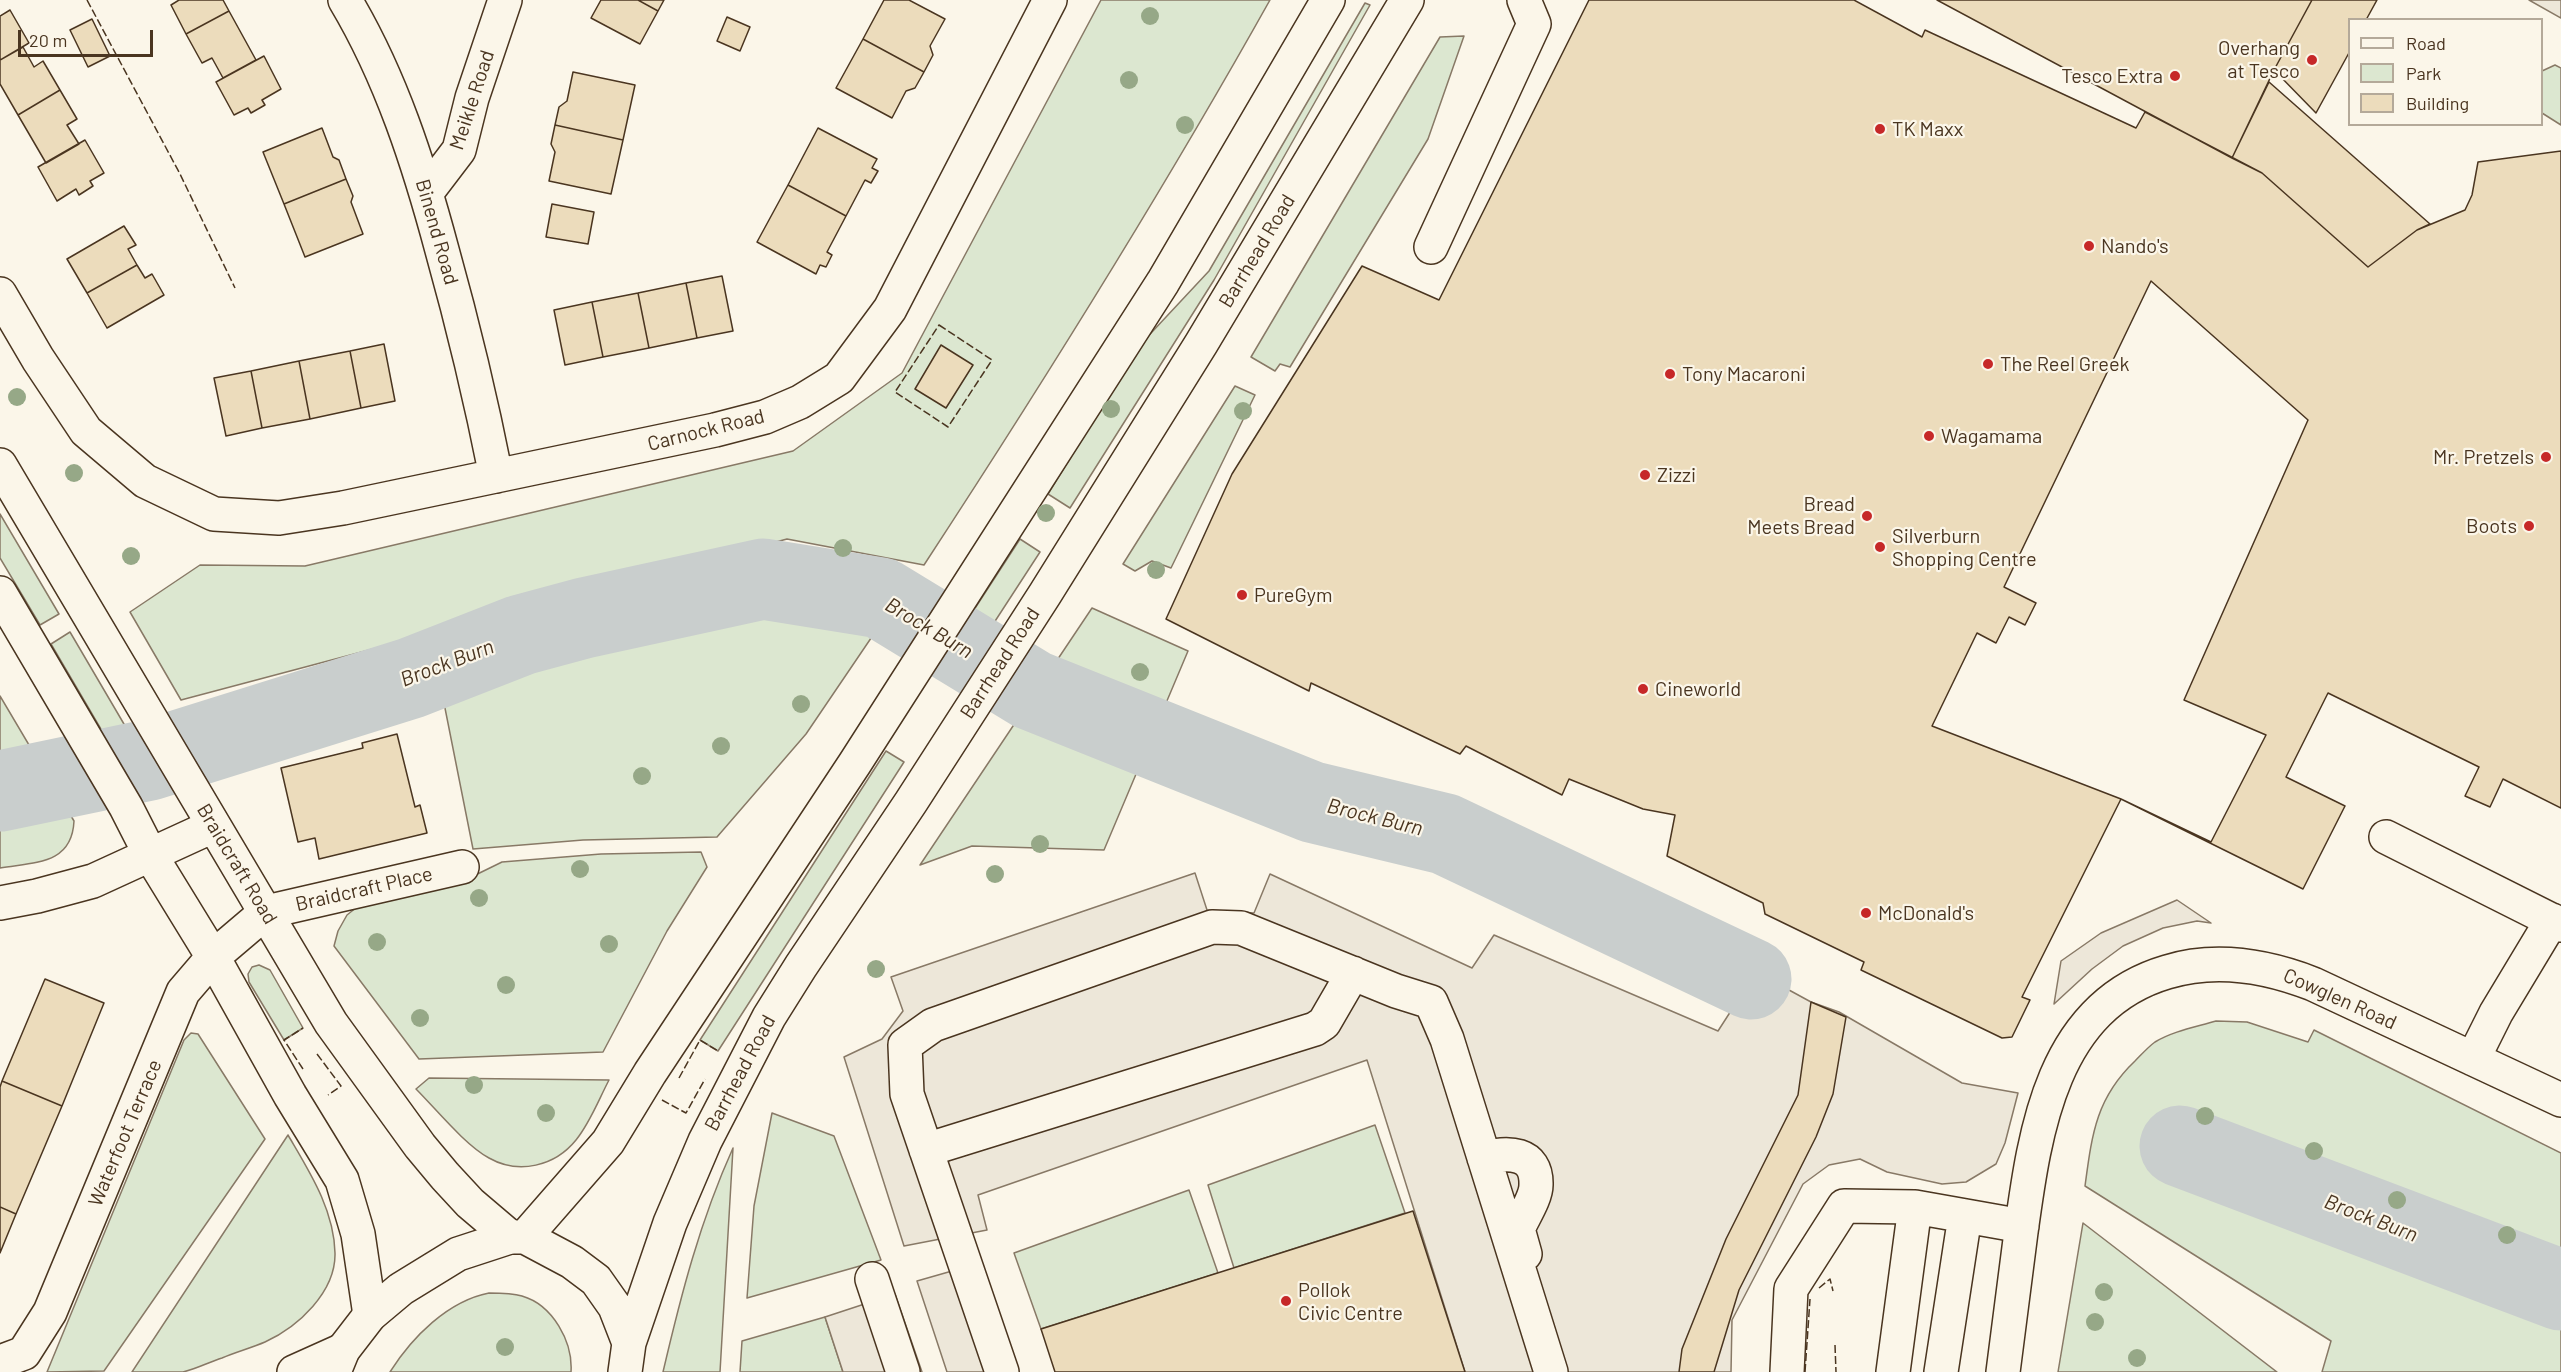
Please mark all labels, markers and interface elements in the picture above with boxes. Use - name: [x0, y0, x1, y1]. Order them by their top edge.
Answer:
- scale bar: [21, 18, 156, 56]
- legend: [2348, 18, 2543, 126]
- text: 20 m: [29, 29, 67, 51]
- text: Road: [2406, 32, 2446, 54]
- place label: Overhang at Tesco: [2218, 36, 2300, 83]
- street label: Meikle Road: [445, 47, 499, 153]
- marker: Overhang at Tesco: [2305, 53, 2319, 67]
- text: Park: [2406, 62, 2441, 84]
- place label: Tesco Extra: [2061, 64, 2163, 88]
- marker: Tesco Extra: [2168, 69, 2182, 83]
- text: Building: [2406, 92, 2469, 114]
- place label: TK Maxx: [1892, 117, 1963, 141]
- marker: TK Maxx: [1873, 122, 1887, 136]
- street label: Binend Road: [410, 176, 464, 288]
- street label: Barrhead Road: [1214, 190, 1300, 312]
- place label: Nando's: [2101, 234, 2169, 258]
- marker: Nando's: [2082, 239, 2096, 253]
- place label: The Reel Greek: [2000, 352, 2130, 376]
- marker: The Reel Greek: [1981, 357, 1995, 371]
- place label: Tony Macaroni: [1682, 362, 1806, 386]
- marker: Tony Macaroni: [1663, 367, 1677, 381]
- street label: Carnock Road: [645, 404, 767, 456]
- place label: Wagamama: [1941, 424, 2042, 448]
- marker: Wagamama: [1922, 429, 1936, 443]
- place label: Mr. Pretzels: [2433, 445, 2534, 469]
- marker: Mr. Pretzels: [2539, 450, 2553, 464]
- place label: Zizzi: [1657, 463, 1696, 487]
- marker: Zizzi: [1638, 468, 1652, 482]
- place label: Bread Meets Bread: [1747, 492, 1855, 539]
- marker: Bread Meets Bread: [1860, 509, 1874, 523]
- place label: Boots: [2466, 514, 2517, 538]
- marker: Boots: [2522, 519, 2536, 533]
- place label: Silverburn Shopping Centre: [1892, 524, 2037, 571]
- marker: Silverburn Shopping Centre: [1873, 540, 1887, 554]
- place label: PureGym: [1254, 583, 1332, 607]
- marker: PureGym: [1235, 588, 1249, 602]
- water label: Brock Burn: [881, 592, 977, 664]
- street label: Barrhead Road: [955, 603, 1045, 723]
- water label: Brock Burn: [397, 634, 497, 692]
- place label: Cineworld: [1655, 677, 1741, 701]
- marker: Cineworld: [1636, 682, 1650, 696]
- water label: Brock Burn: [1324, 793, 1426, 841]
- street label: Braidcraft Road: [192, 799, 282, 929]
- street label: Braidcraft Place: [293, 862, 435, 916]
- place label: McDonald's: [1878, 901, 1974, 925]
- marker: McDonald's: [1859, 906, 1873, 920]
- street label: Cowglen Road: [2280, 963, 2400, 1035]
- street label: Barrhead Road: [699, 1011, 781, 1135]
- street label: Waterfoot Terrace: [83, 1056, 167, 1210]
- water label: Brock Burn: [2321, 1189, 2421, 1247]
- place label: Pollok Civic Centre: [1298, 1278, 1403, 1325]
- marker: Pollok Civic Centre: [1279, 1294, 1293, 1308]

